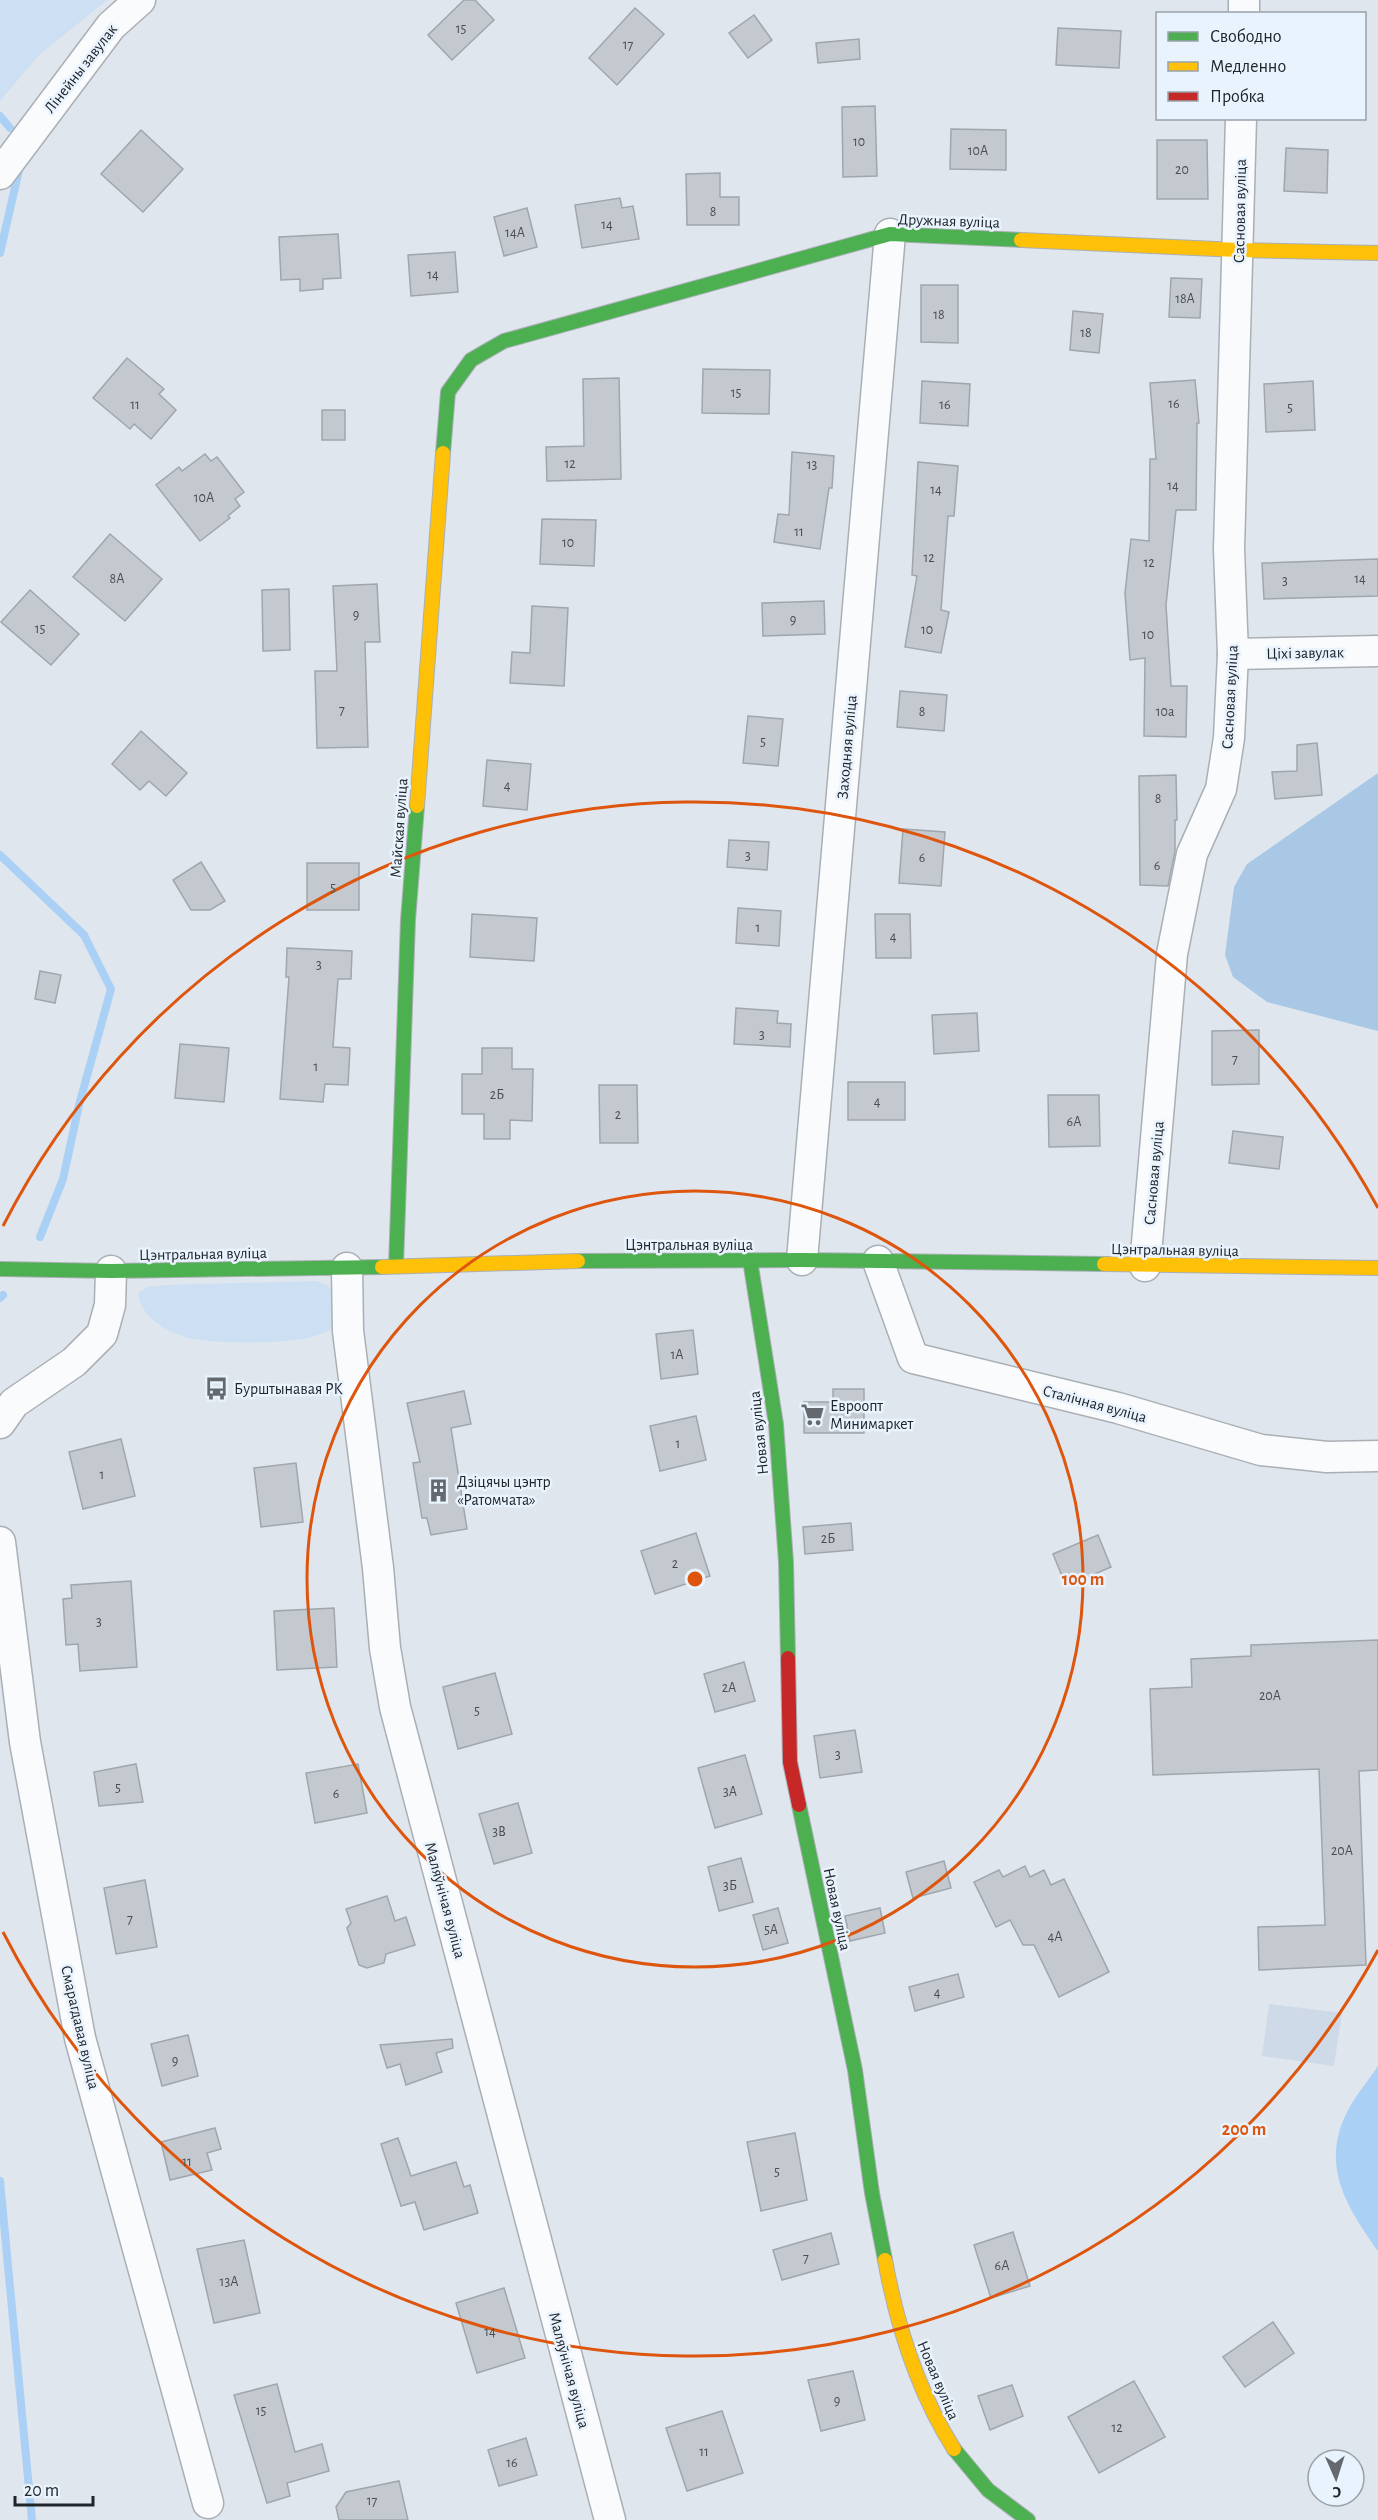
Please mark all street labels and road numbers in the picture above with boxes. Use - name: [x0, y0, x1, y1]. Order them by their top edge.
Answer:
- street label: Лінейны завулак: [41, 21, 121, 117]
- street label: Сасновая вуліца: [1231, 159, 1250, 263]
- street label: Дружная вуліца: [898, 211, 1000, 232]
- street label: Ціхі завулак: [1266, 644, 1345, 663]
- street label: Сасновая вуліца: [1219, 645, 1242, 750]
- street label: Заходняя вуліца: [834, 694, 861, 800]
- street label: Майская вуліца: [388, 778, 411, 879]
- street label: Сасновая вуліца: [1141, 1120, 1168, 1226]
- street label: Цэнтральная вуліца: [625, 1237, 753, 1254]
- street label: Цэнтральная вуліца: [1111, 1241, 1239, 1260]
- street label: Цэнтральная вуліца: [139, 1245, 267, 1264]
- street label: Сталічная вуліца: [1041, 1382, 1148, 1426]
- street label: Новая вуліца: [747, 1390, 772, 1476]
- street label: Маляўнічая вуліца: [421, 1840, 468, 1960]
- street label: Новая вуліца: [819, 1866, 854, 1952]
- street label: Смарагдавая вуліца: [57, 1964, 102, 2091]
- street label: Маляўнічая вуліца: [545, 2310, 592, 2430]
- street label: Новая вуліца: [913, 2339, 962, 2423]

